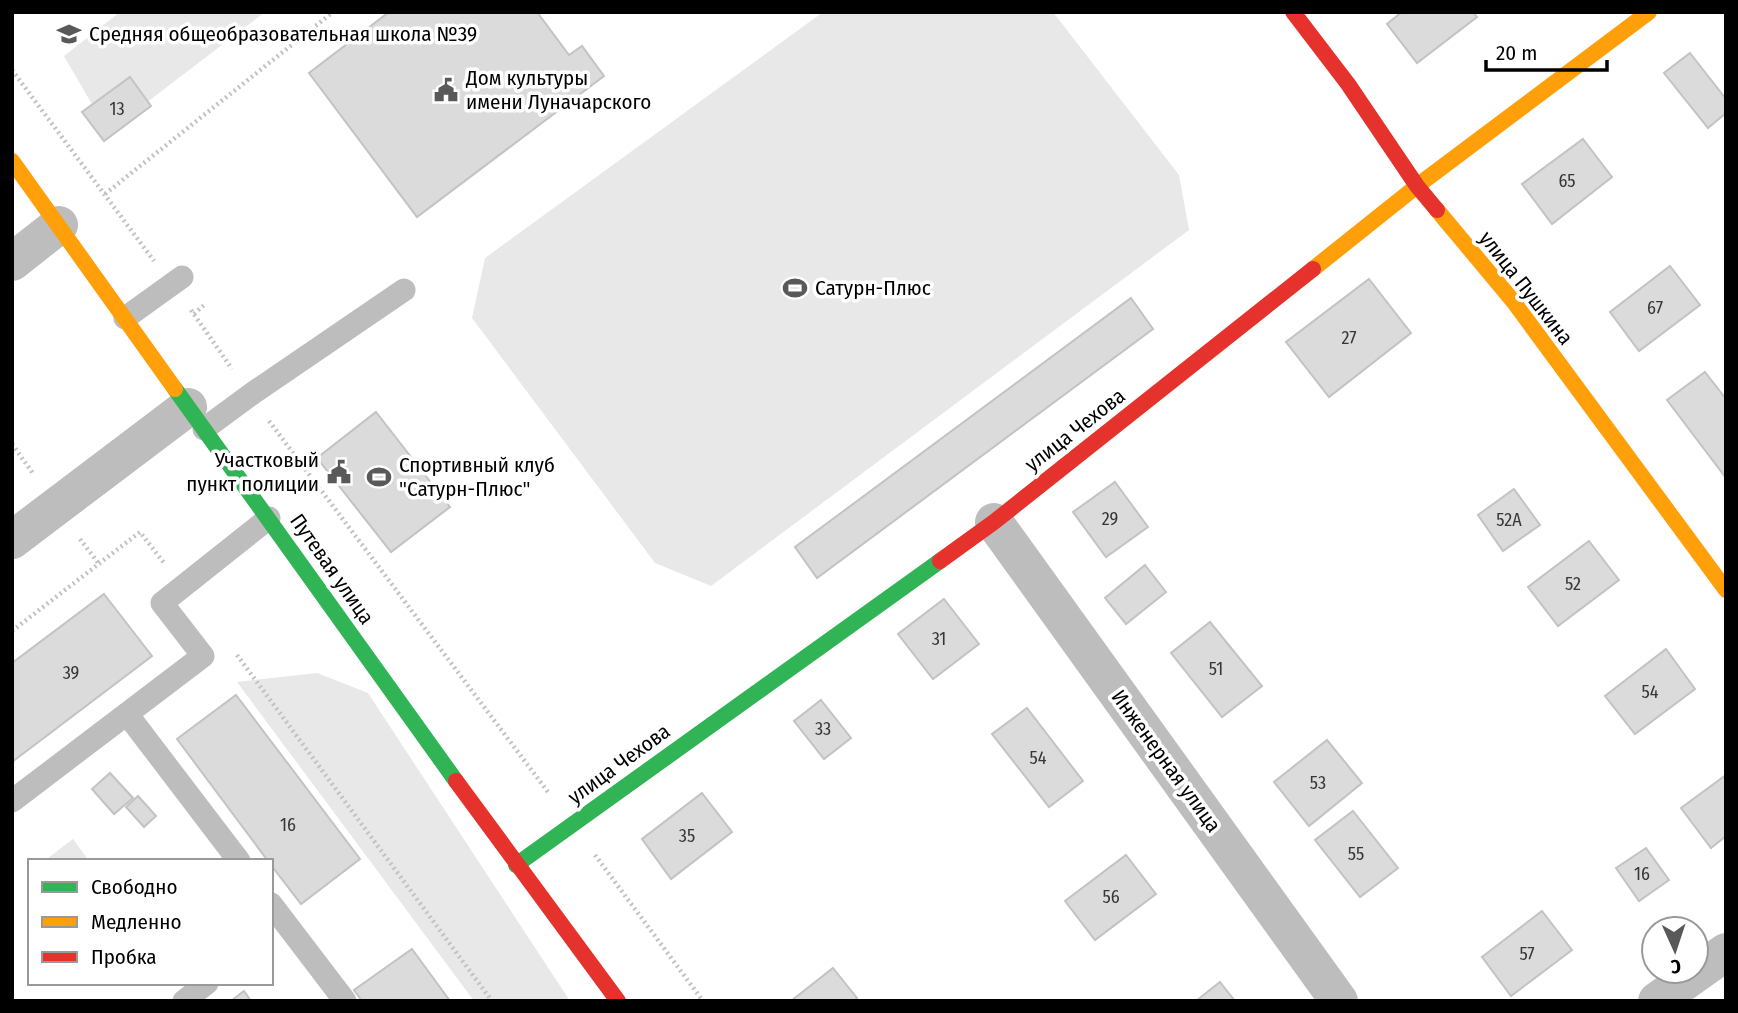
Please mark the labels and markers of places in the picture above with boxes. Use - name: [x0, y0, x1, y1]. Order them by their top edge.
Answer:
- school or university icon: Средняя общеобразовательная школа №39: [55, 20, 83, 48]
- place label: Средняя общеобразовательная школа №39: [89, 21, 477, 47]
- place label: Дом культуры имени Луначарского: [465, 65, 651, 115]
- public building icon: Дом культуры имени Луначарского: [432, 76, 460, 104]
- sports icon: Сатурн-Плюс: [781, 274, 809, 302]
- place label: Сатурн-Плюс: [815, 275, 931, 301]
- place label: Участковый пункт полиции: [186, 447, 319, 497]
- place label: Спортивный клуб "Сатурн-Плюс": [399, 452, 555, 502]
- public building icon: Участковый пункт полиции: [325, 458, 353, 486]
- sports icon: Спортивный клуб "Сатурн-Плюс": [365, 463, 393, 491]

